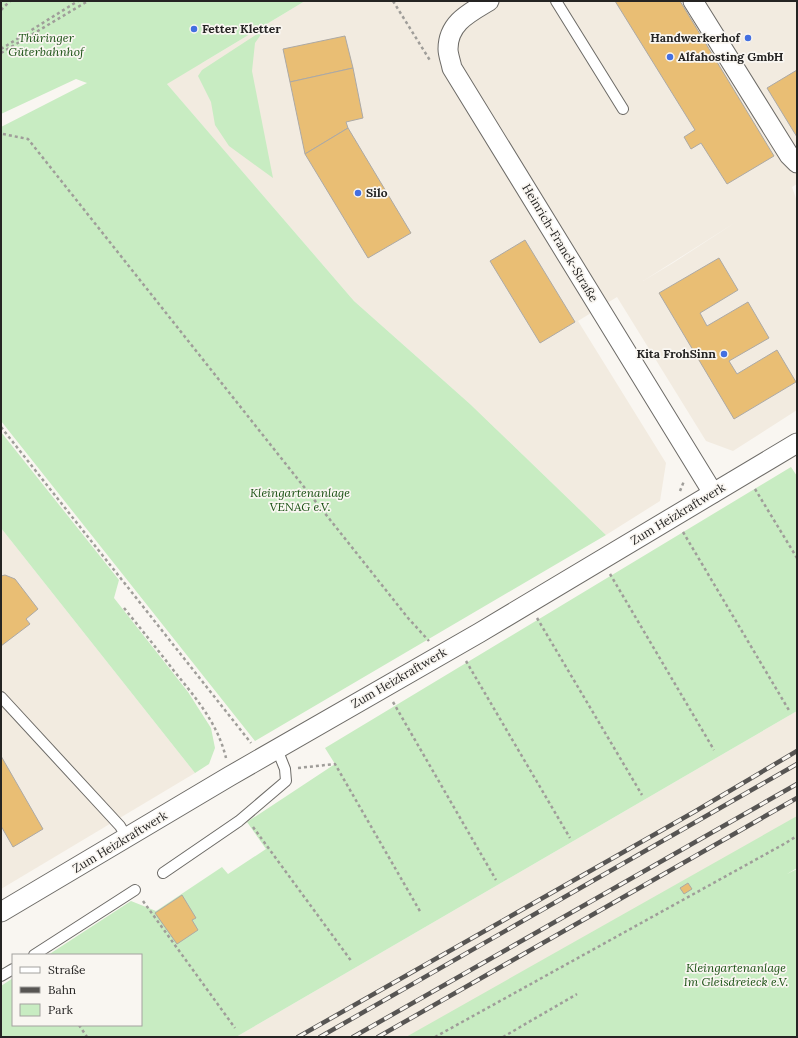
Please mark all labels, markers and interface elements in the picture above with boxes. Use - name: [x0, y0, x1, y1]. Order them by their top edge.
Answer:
- place label: Fetter Kletter: [202, 21, 281, 36]
- marker: Fetter Kletter: [189, 24, 199, 34]
- park label: Thüringer Güterbahnhof: [8, 30, 85, 59]
- place label: Handwerkerhof: [650, 30, 742, 45]
- marker: Handwerkerhof: [743, 33, 753, 43]
- place label: Alfahosting GmbH: [678, 49, 784, 64]
- marker: Alfahosting GmbH: [665, 52, 675, 62]
- street label: Heinrich-Franck-Straße: [519, 181, 602, 305]
- place label: Silo: [366, 185, 388, 200]
- marker: Silo: [353, 188, 363, 198]
- place label: Kita FrohSinn: [636, 346, 716, 361]
- marker: Kita FrohSinn: [719, 349, 729, 359]
- street label: Zum Heizkraftwerk: [628, 479, 728, 548]
- park label: Kleingartenanlage VENAG e.V.: [250, 485, 350, 514]
- street label: Zum Heizkraftwerk: [348, 644, 450, 711]
- street label: Zum Heizkraftwerk: [70, 807, 170, 876]
- legend: [12, 954, 142, 1026]
- park label: Kleingartenanlage Im Gleisdreieck e.V.: [684, 960, 788, 989]
- text: Straße: [48, 962, 86, 977]
- text: Bahn: [48, 982, 76, 997]
- text: Park: [48, 1002, 74, 1017]

